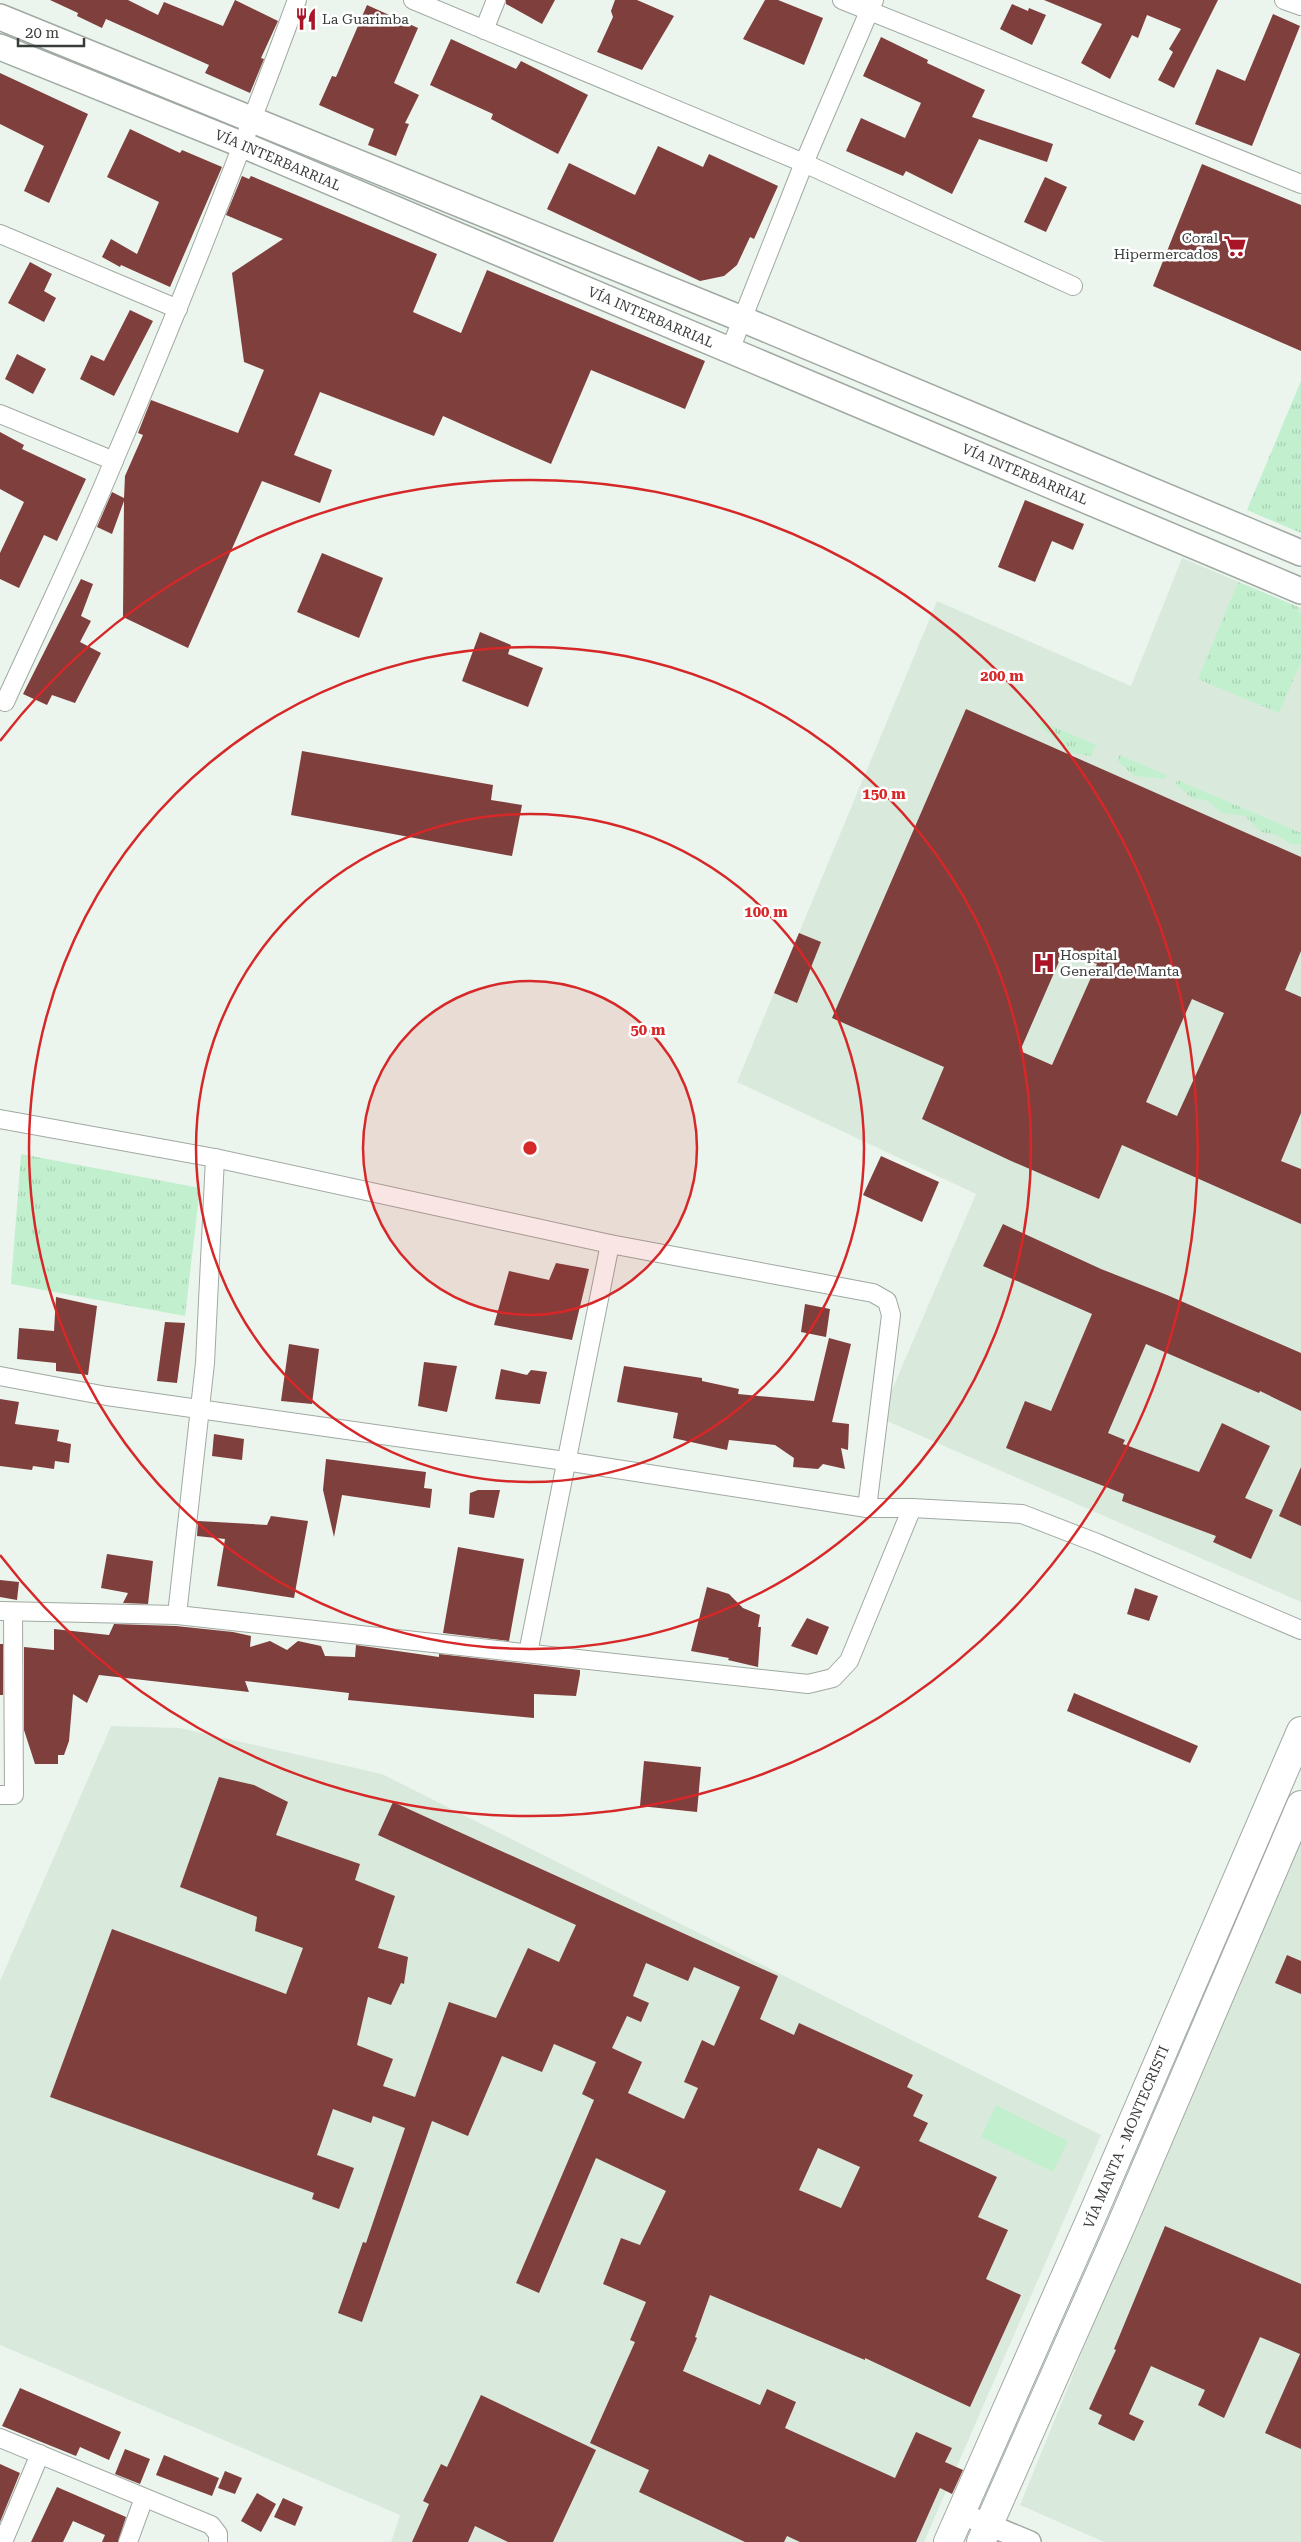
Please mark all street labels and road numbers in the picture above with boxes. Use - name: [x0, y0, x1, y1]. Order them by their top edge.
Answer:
- street label: VÍA INTERBARRIAL: [213, 126, 344, 194]
- street label: VÍA INTERBARRIAL: [586, 283, 717, 351]
- street label: VÍA INTERBARRIAL: [960, 440, 1091, 508]
- street label: VÍA MANTA - MONTECRISTI: [1080, 2043, 1172, 2231]

